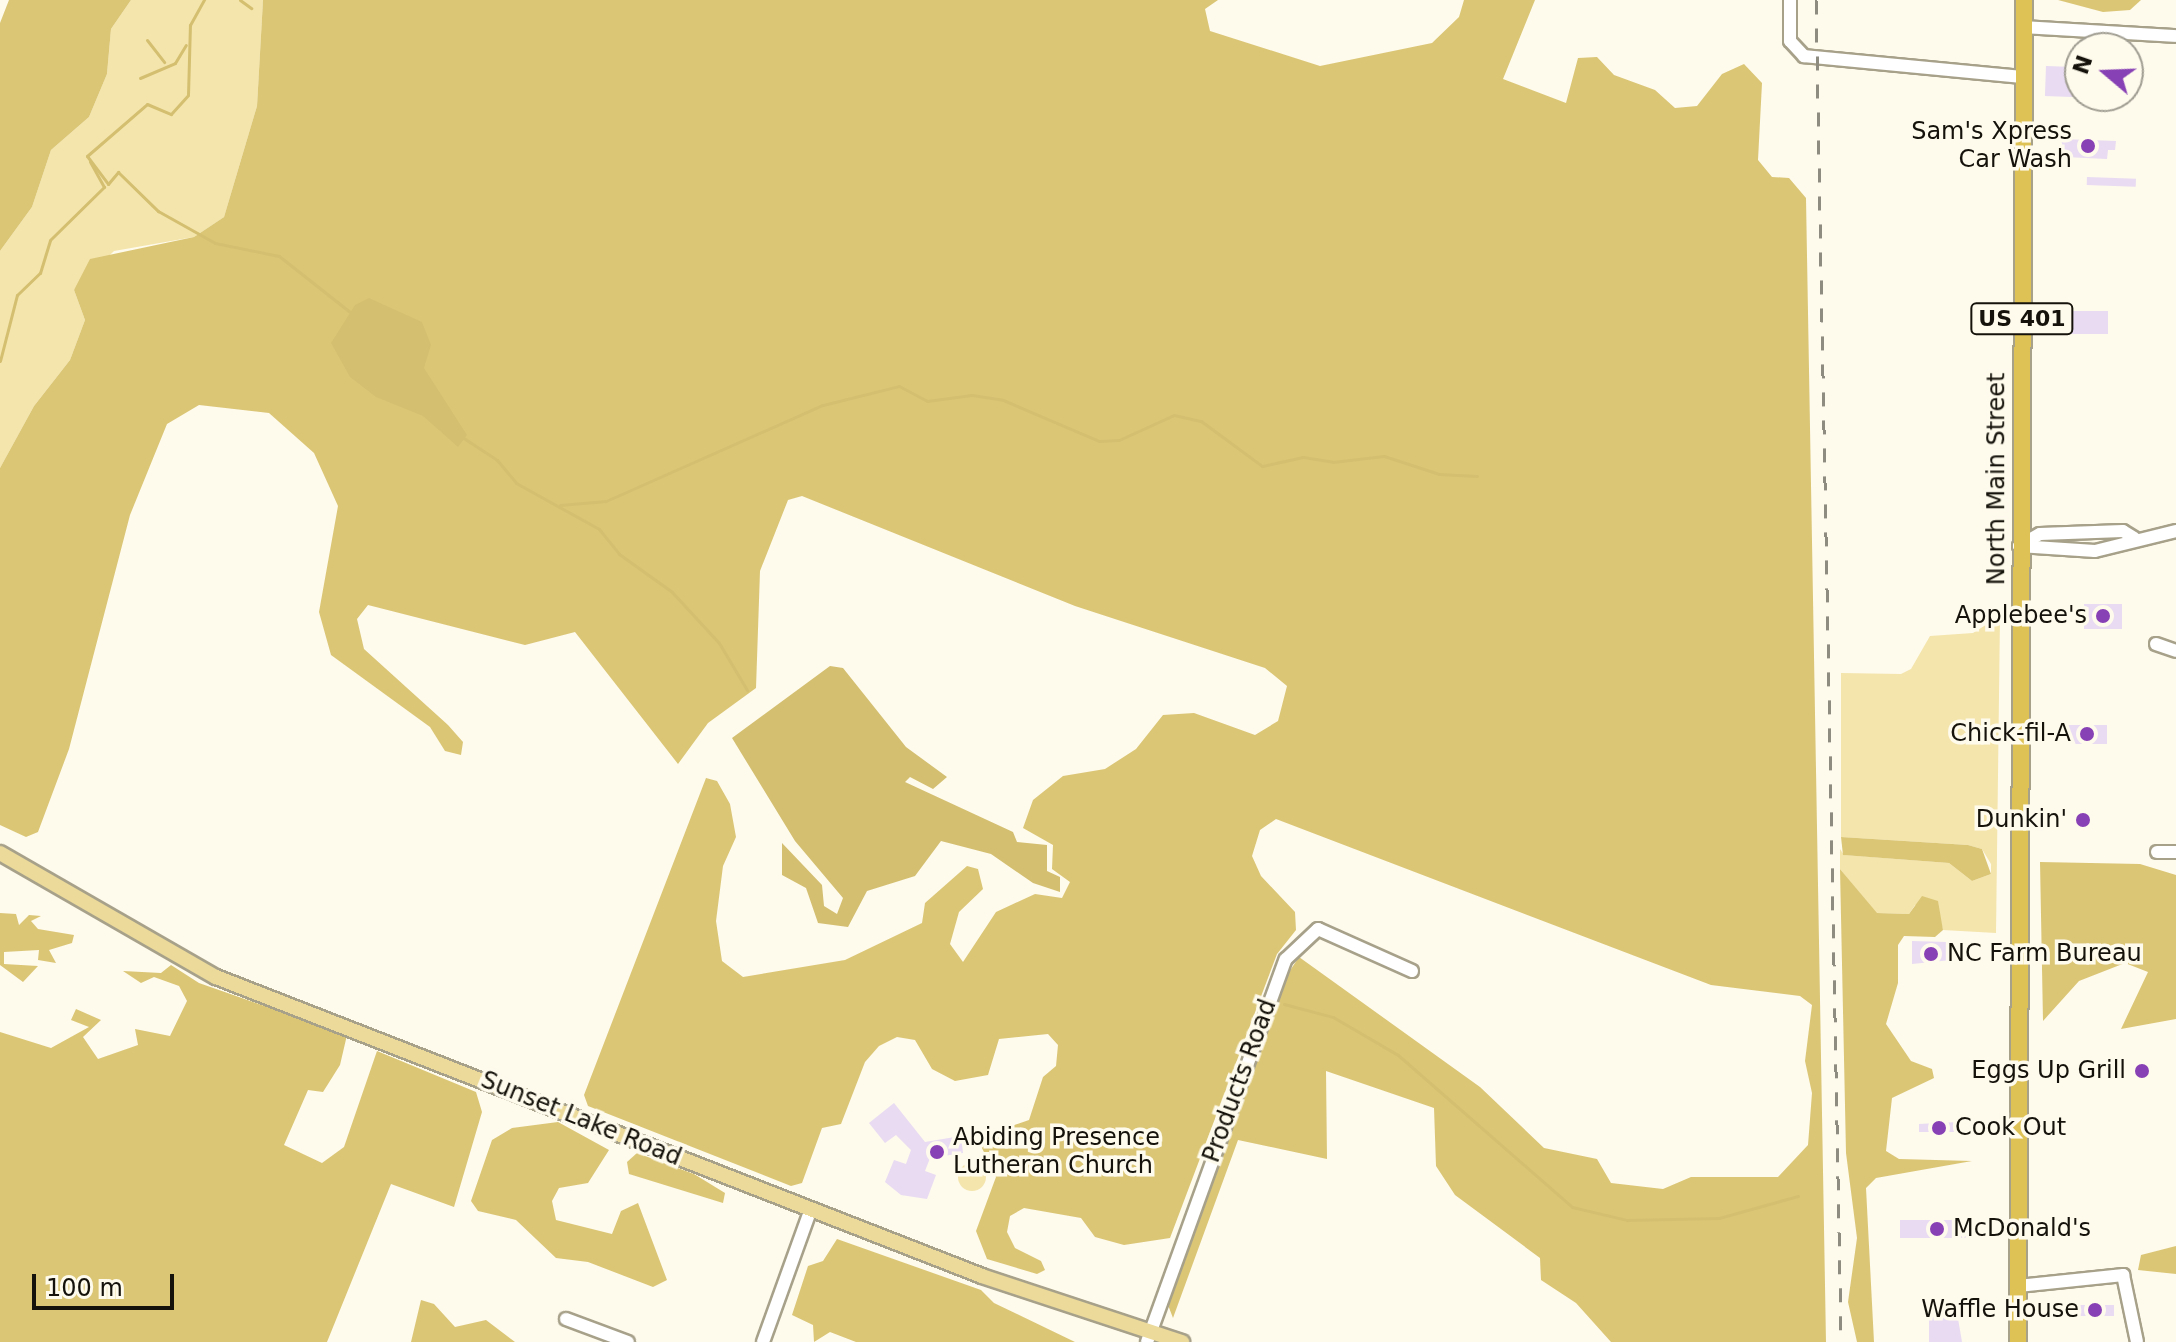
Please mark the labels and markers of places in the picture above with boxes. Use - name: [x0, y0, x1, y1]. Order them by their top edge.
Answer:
- place label: Sam's Xpress Car Wash: [1911, 118, 2072, 174]
- marker: Sam's Xpress Car Wash: [2079, 137, 2097, 155]
- place label: Applebee's: [1955, 602, 2087, 630]
- marker: Applebee's: [2094, 607, 2112, 625]
- place label: Chick-fil-A: [1950, 720, 2071, 748]
- marker: Chick-fil-A: [2078, 725, 2096, 743]
- place label: Dunkin': [1976, 806, 2067, 834]
- marker: Dunkin': [2074, 811, 2092, 829]
- place label: NC Farm Bureau: [1947, 940, 2142, 968]
- marker: NC Farm Bureau: [1922, 945, 1940, 963]
- place label: Eggs Up Grill: [1971, 1057, 2126, 1085]
- marker: Eggs Up Grill: [2133, 1062, 2151, 1080]
- place label: Cook Out: [1955, 1114, 2066, 1142]
- marker: Cook Out: [1930, 1119, 1948, 1137]
- place label: Abiding Presence Lutheran Church: [953, 1124, 1160, 1180]
- marker: Abiding Presence Lutheran Church: [928, 1143, 946, 1161]
- place label: McDonald's: [1953, 1215, 2091, 1243]
- marker: McDonald's: [1928, 1220, 1946, 1238]
- place label: Waffle House: [1921, 1296, 2079, 1324]
- marker: Waffle House: [2086, 1301, 2104, 1319]

